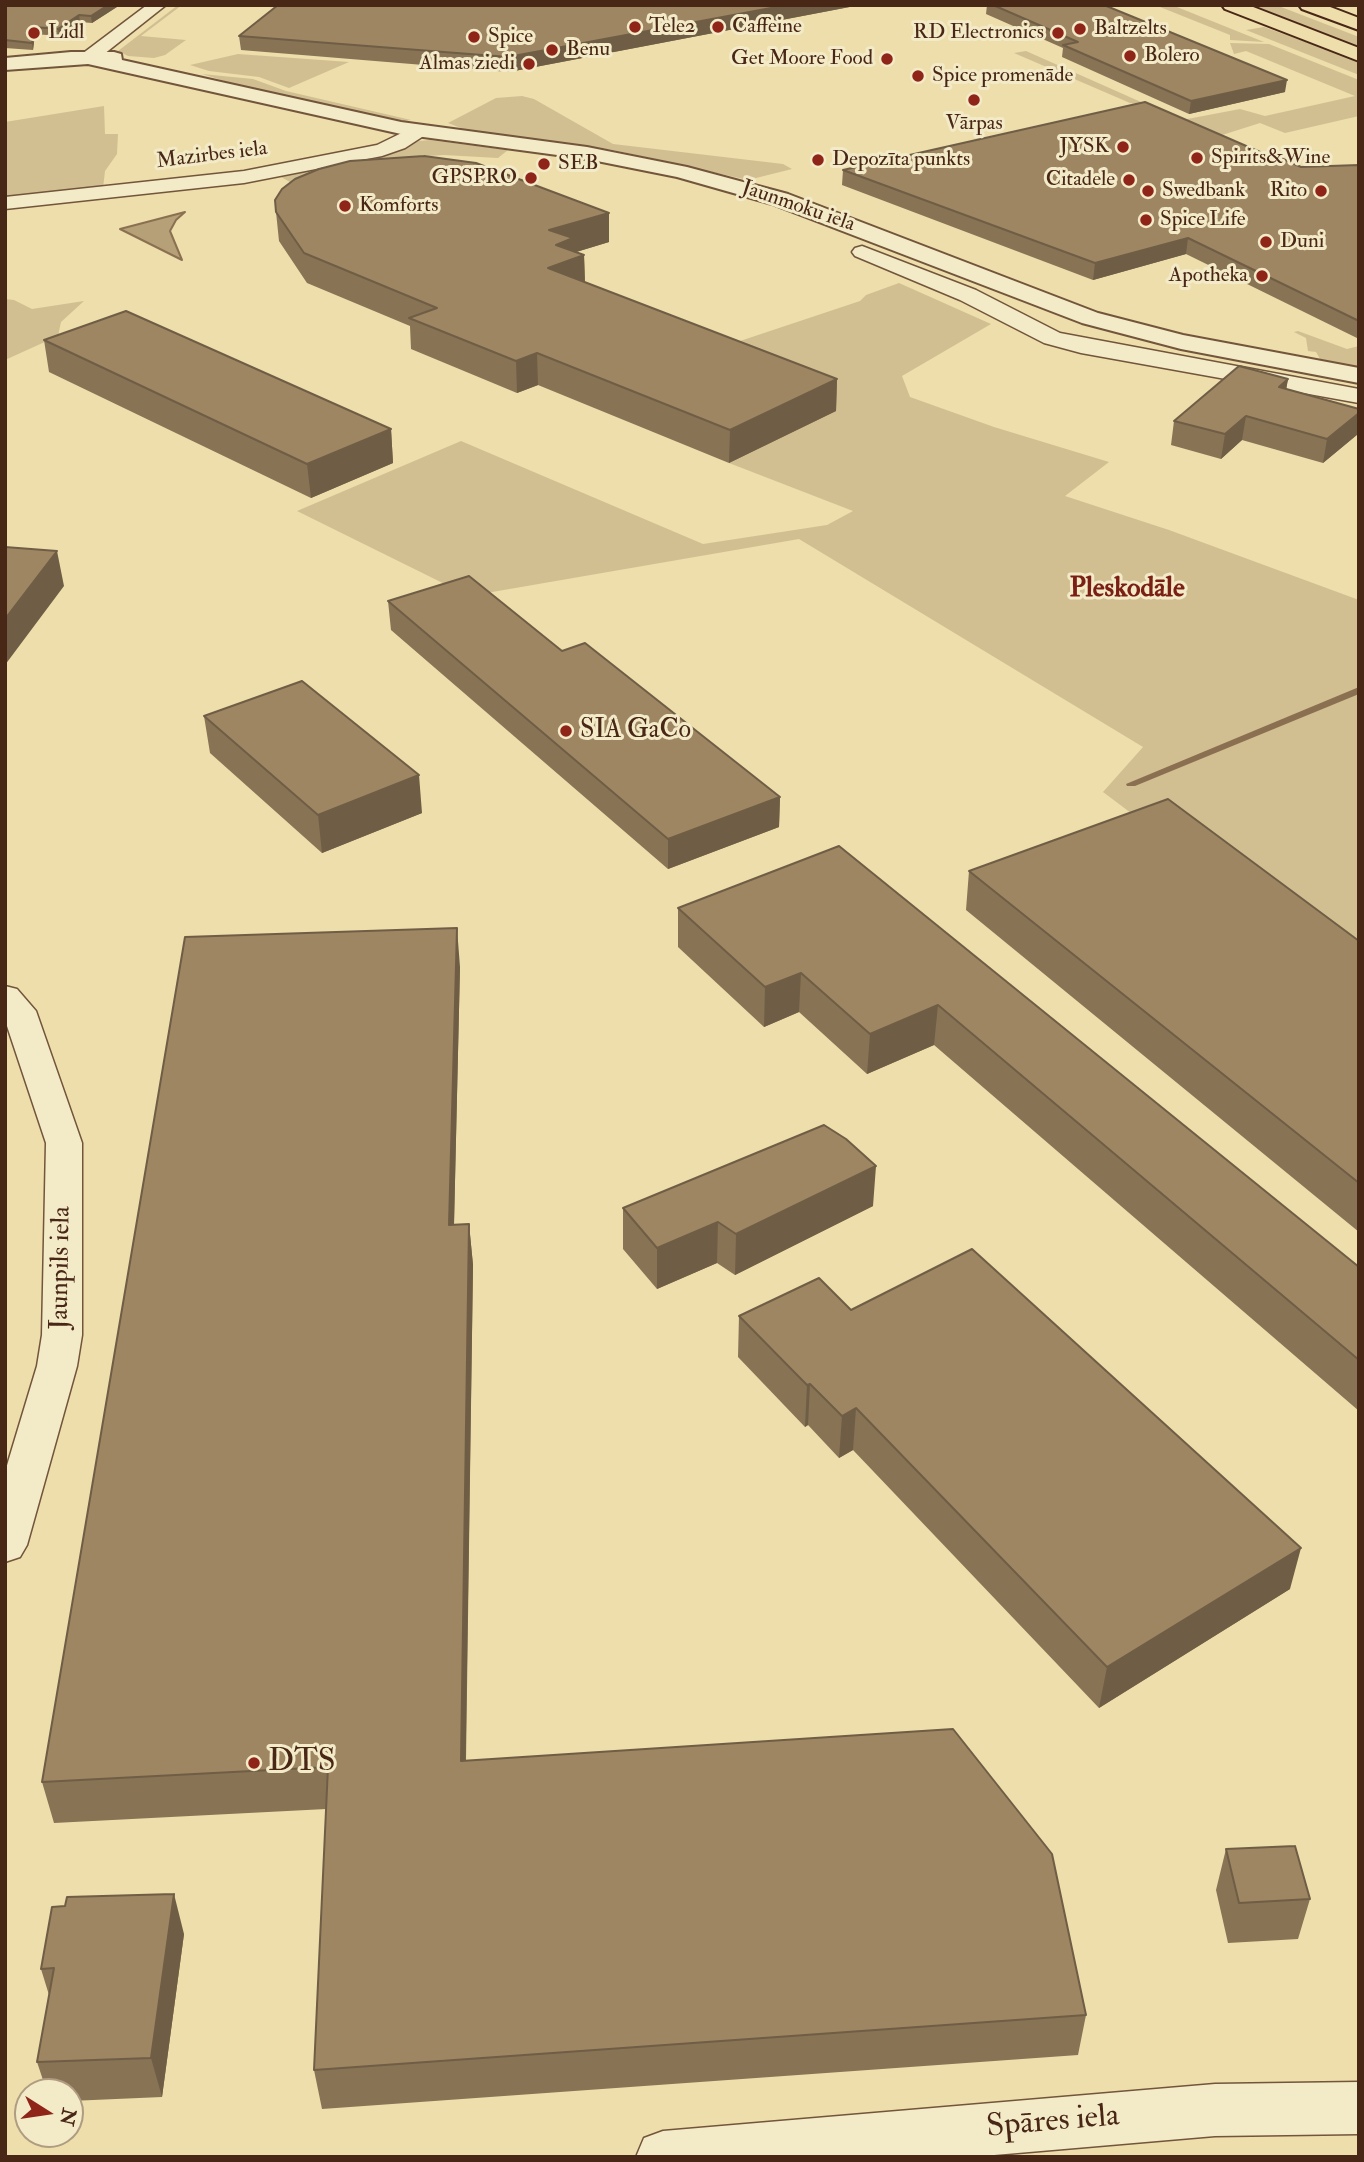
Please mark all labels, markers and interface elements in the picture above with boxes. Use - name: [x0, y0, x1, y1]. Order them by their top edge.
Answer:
- place label: Tele2: [649, 14, 695, 40]
- place label: Caffeine: [732, 14, 802, 40]
- place label: Baltzelts: [1094, 16, 1167, 42]
- marker: Tele2: [627, 19, 643, 35]
- marker: Caffeine: [710, 19, 726, 35]
- place label: Lidl: [48, 20, 84, 46]
- place label: RD Electronics: [913, 20, 1044, 46]
- marker: Baltzelts: [1072, 21, 1088, 37]
- place label: Spice: [488, 24, 533, 50]
- marker: Lidl: [26, 25, 42, 41]
- marker: RD Electronics: [1050, 25, 1066, 41]
- marker: Spice: [466, 29, 482, 45]
- place label: Benu: [566, 37, 610, 63]
- marker: Benu: [544, 42, 560, 58]
- place label: Bolero: [1144, 43, 1200, 69]
- place label: Get Moore Food: [731, 46, 873, 72]
- marker: Bolero: [1122, 48, 1138, 64]
- place label: Almas ziedi: [419, 51, 515, 77]
- marker: Get Moore Food: [879, 51, 895, 67]
- marker: Almas ziedi: [521, 56, 537, 72]
- place label: Spice promenāde: [932, 63, 1073, 89]
- marker: Spice promenāde: [910, 68, 926, 84]
- marker: Vārpas: [966, 92, 982, 108]
- place label: Vārpas: [945, 111, 1003, 137]
- place label: JYSK: [1059, 134, 1109, 160]
- street label: Mazirbes iela: [155, 137, 269, 175]
- marker: JYSK: [1115, 139, 1131, 155]
- place label: Spirits&Wine: [1211, 145, 1330, 171]
- place label: Depozīta punkts: [832, 147, 970, 173]
- marker: Spirits&Wine: [1189, 150, 1205, 166]
- place label: SEB: [558, 151, 599, 177]
- marker: Depozīta punkts: [810, 152, 826, 168]
- marker: SEB: [536, 156, 552, 172]
- place label: GPSPRO: [431, 165, 517, 191]
- place label: Citadele: [1046, 167, 1115, 193]
- marker: GPSPRO: [523, 170, 539, 186]
- marker: Citadele: [1121, 172, 1137, 188]
- street label: Jaunmoku iela: [738, 176, 858, 238]
- place label: Swedbank: [1162, 178, 1245, 204]
- place label: Rito: [1270, 178, 1307, 204]
- marker: Swedbank: [1140, 183, 1156, 199]
- marker: Rito: [1313, 183, 1329, 199]
- place label: Komforts: [359, 193, 438, 219]
- marker: Komforts: [337, 198, 353, 214]
- place label: Spice Life: [1160, 207, 1246, 233]
- marker: Spice Life: [1138, 212, 1154, 228]
- place label: Duni: [1280, 229, 1324, 255]
- marker: Duni: [1258, 234, 1274, 250]
- place label: Apotheka: [1169, 263, 1248, 289]
- marker: Apotheka: [1254, 268, 1270, 284]
- district label: Pleskodāle: [1069, 573, 1185, 607]
- place label: SIA GaCo: [580, 715, 691, 747]
- marker: SIA GaCo: [558, 723, 574, 739]
- street label: Jaunpils iela: [45, 1206, 79, 1330]
- place label: DTS: [268, 1744, 336, 1782]
- marker: DTS: [246, 1755, 262, 1771]
- north arrow: [14, 2078, 84, 2148]
- street label: Spāres iela: [985, 2098, 1121, 2148]
- text: N: [54, 2106, 81, 2128]

